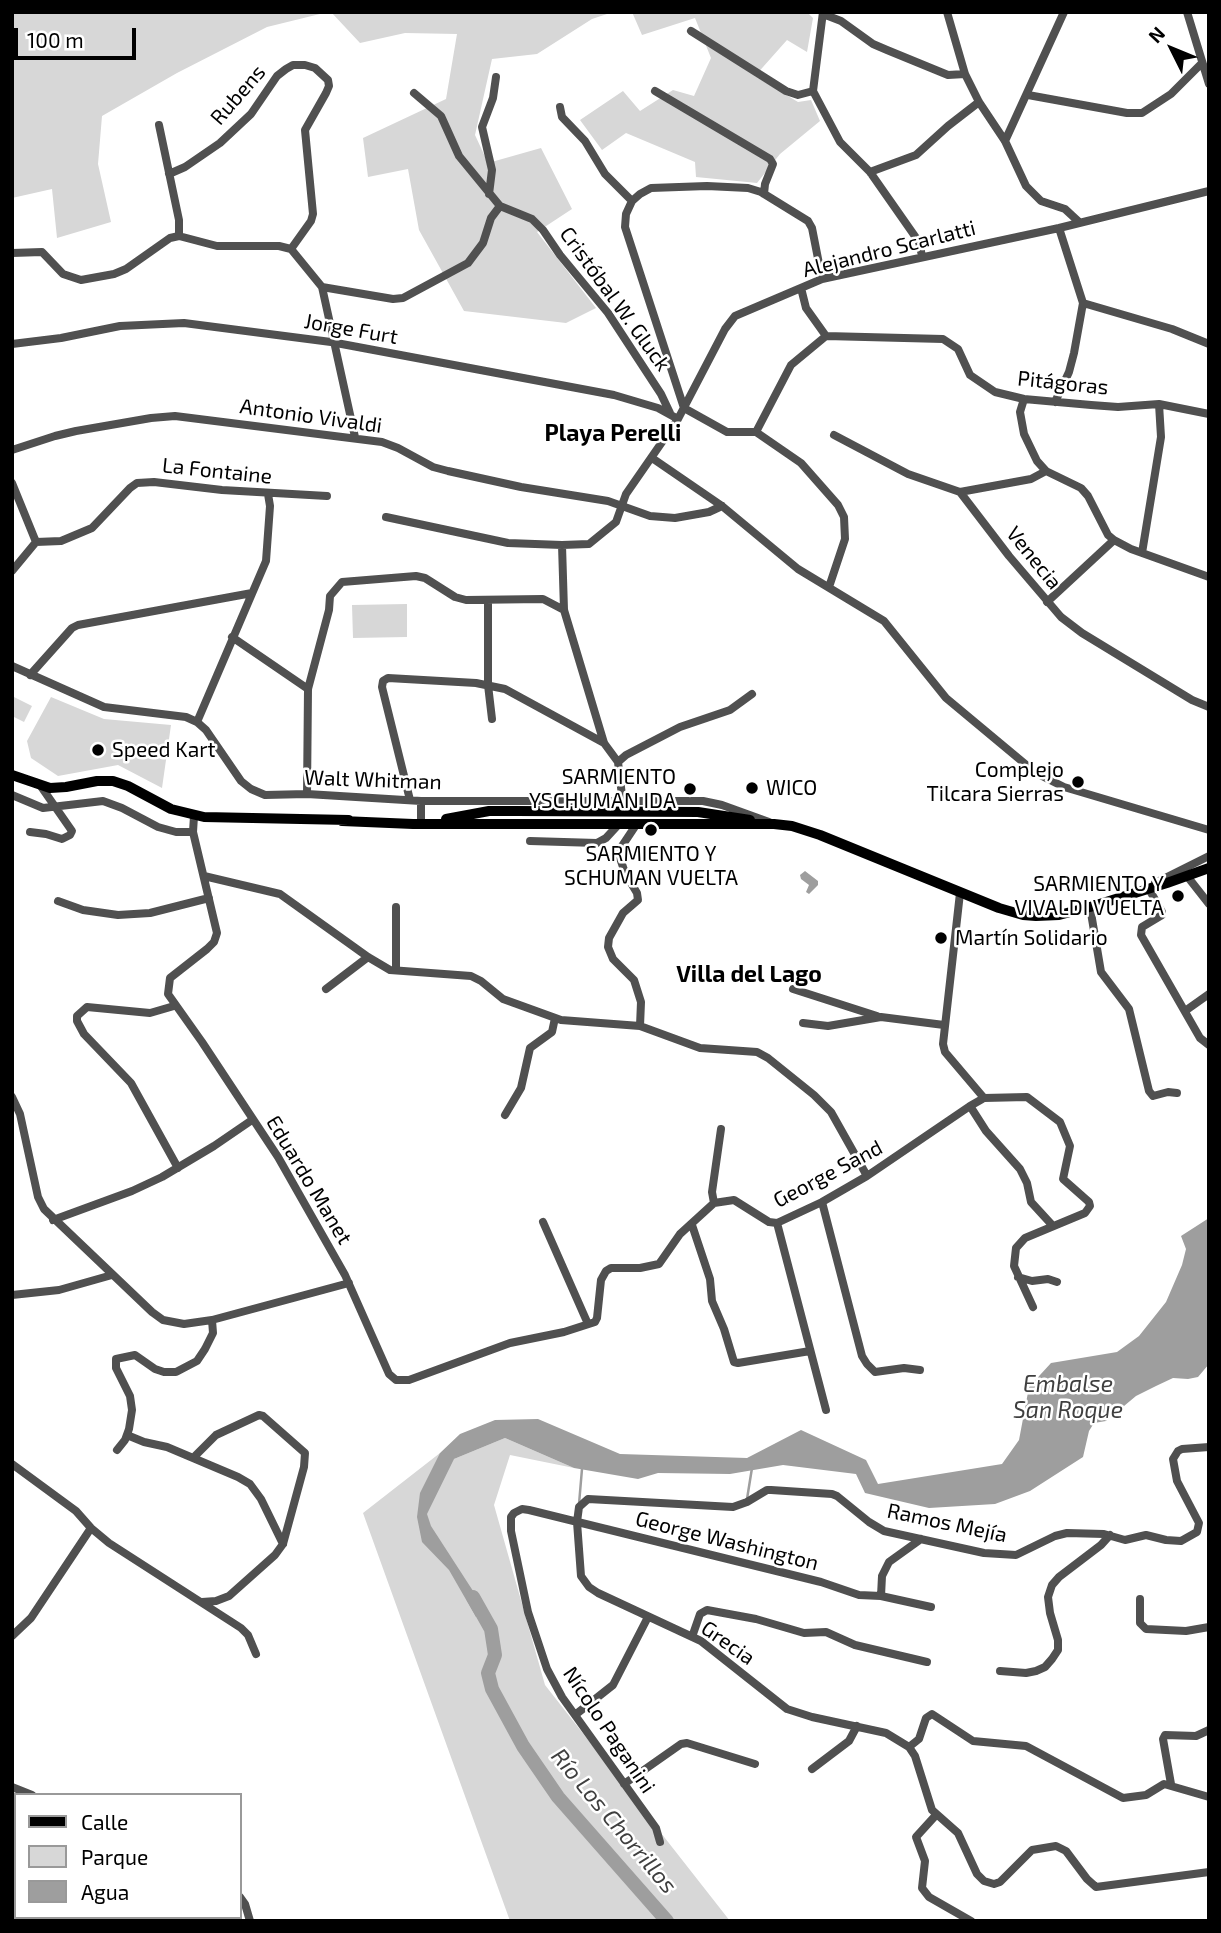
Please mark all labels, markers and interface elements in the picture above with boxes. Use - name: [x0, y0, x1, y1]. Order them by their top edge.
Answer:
- scale bar: [18, 14, 140, 58]
- north arrow: [1137, 14, 1207, 84]
- text: N: [1143, 21, 1169, 47]
- text: 100 m: [27, 27, 84, 52]
- street label: Rubens: [205, 60, 271, 130]
- street label: Alejandro Scarlatti: [800, 215, 978, 283]
- street label: Cristóbal W. Gluck: [554, 222, 676, 376]
- street label: Jorge Furt: [302, 308, 400, 350]
- street label: Pitágoras: [1016, 366, 1110, 400]
- street label: Antonio Vivaldi: [238, 394, 384, 438]
- district label: Playa Perelli: [545, 419, 681, 447]
- street label: La Fontaine: [161, 453, 273, 489]
- street label: Venecia: [1001, 521, 1067, 595]
- place label: Speed Kart: [112, 737, 216, 763]
- marker: Speed Kart: [90, 742, 106, 758]
- place label: Complejo Tilcara Sierras: [927, 757, 1064, 807]
- place label: SARMIENTO YSCHUMAN IDA: [529, 764, 676, 814]
- street label: Walt Whitman: [304, 765, 442, 795]
- marker: Complejo Tilcara Sierras: [1070, 774, 1086, 790]
- place label: WICO: [766, 775, 817, 801]
- marker: WICO: [744, 780, 760, 796]
- marker: SARMIENTO YSCHUMAN IDA: [682, 781, 698, 797]
- marker: SARMIENTO Y SCHUMAN VUELTA: [643, 822, 659, 838]
- place label: SARMIENTO Y SCHUMAN VUELTA: [564, 841, 738, 891]
- place label: SARMIENTO Y VIVALDI VUELTA: [1014, 871, 1164, 921]
- marker: SARMIENTO Y VIVALDI VUELTA: [1170, 888, 1186, 904]
- place label: Martín Solidario: [955, 925, 1108, 951]
- marker: Martín Solidario: [933, 930, 949, 946]
- district label: Villa del Lago: [676, 960, 822, 988]
- street label: Eduardo Manet: [261, 1111, 357, 1249]
- street label: George Sand: [769, 1135, 887, 1213]
- water label: Embalse San Roque: [1013, 1370, 1123, 1424]
- street label: Ramos Mejía: [885, 1498, 1009, 1548]
- street label: George Washington: [633, 1506, 821, 1576]
- street label: Grecia: [696, 1616, 760, 1670]
- street label: Nícolo Paganini: [558, 1662, 660, 1798]
- water label: Río Los Chorrillos: [545, 1743, 683, 1899]
- legend: [14, 1793, 242, 1919]
- text: Calle: [81, 1809, 128, 1834]
- text: Parque: [81, 1844, 148, 1869]
- text: Agua: [81, 1879, 129, 1904]

